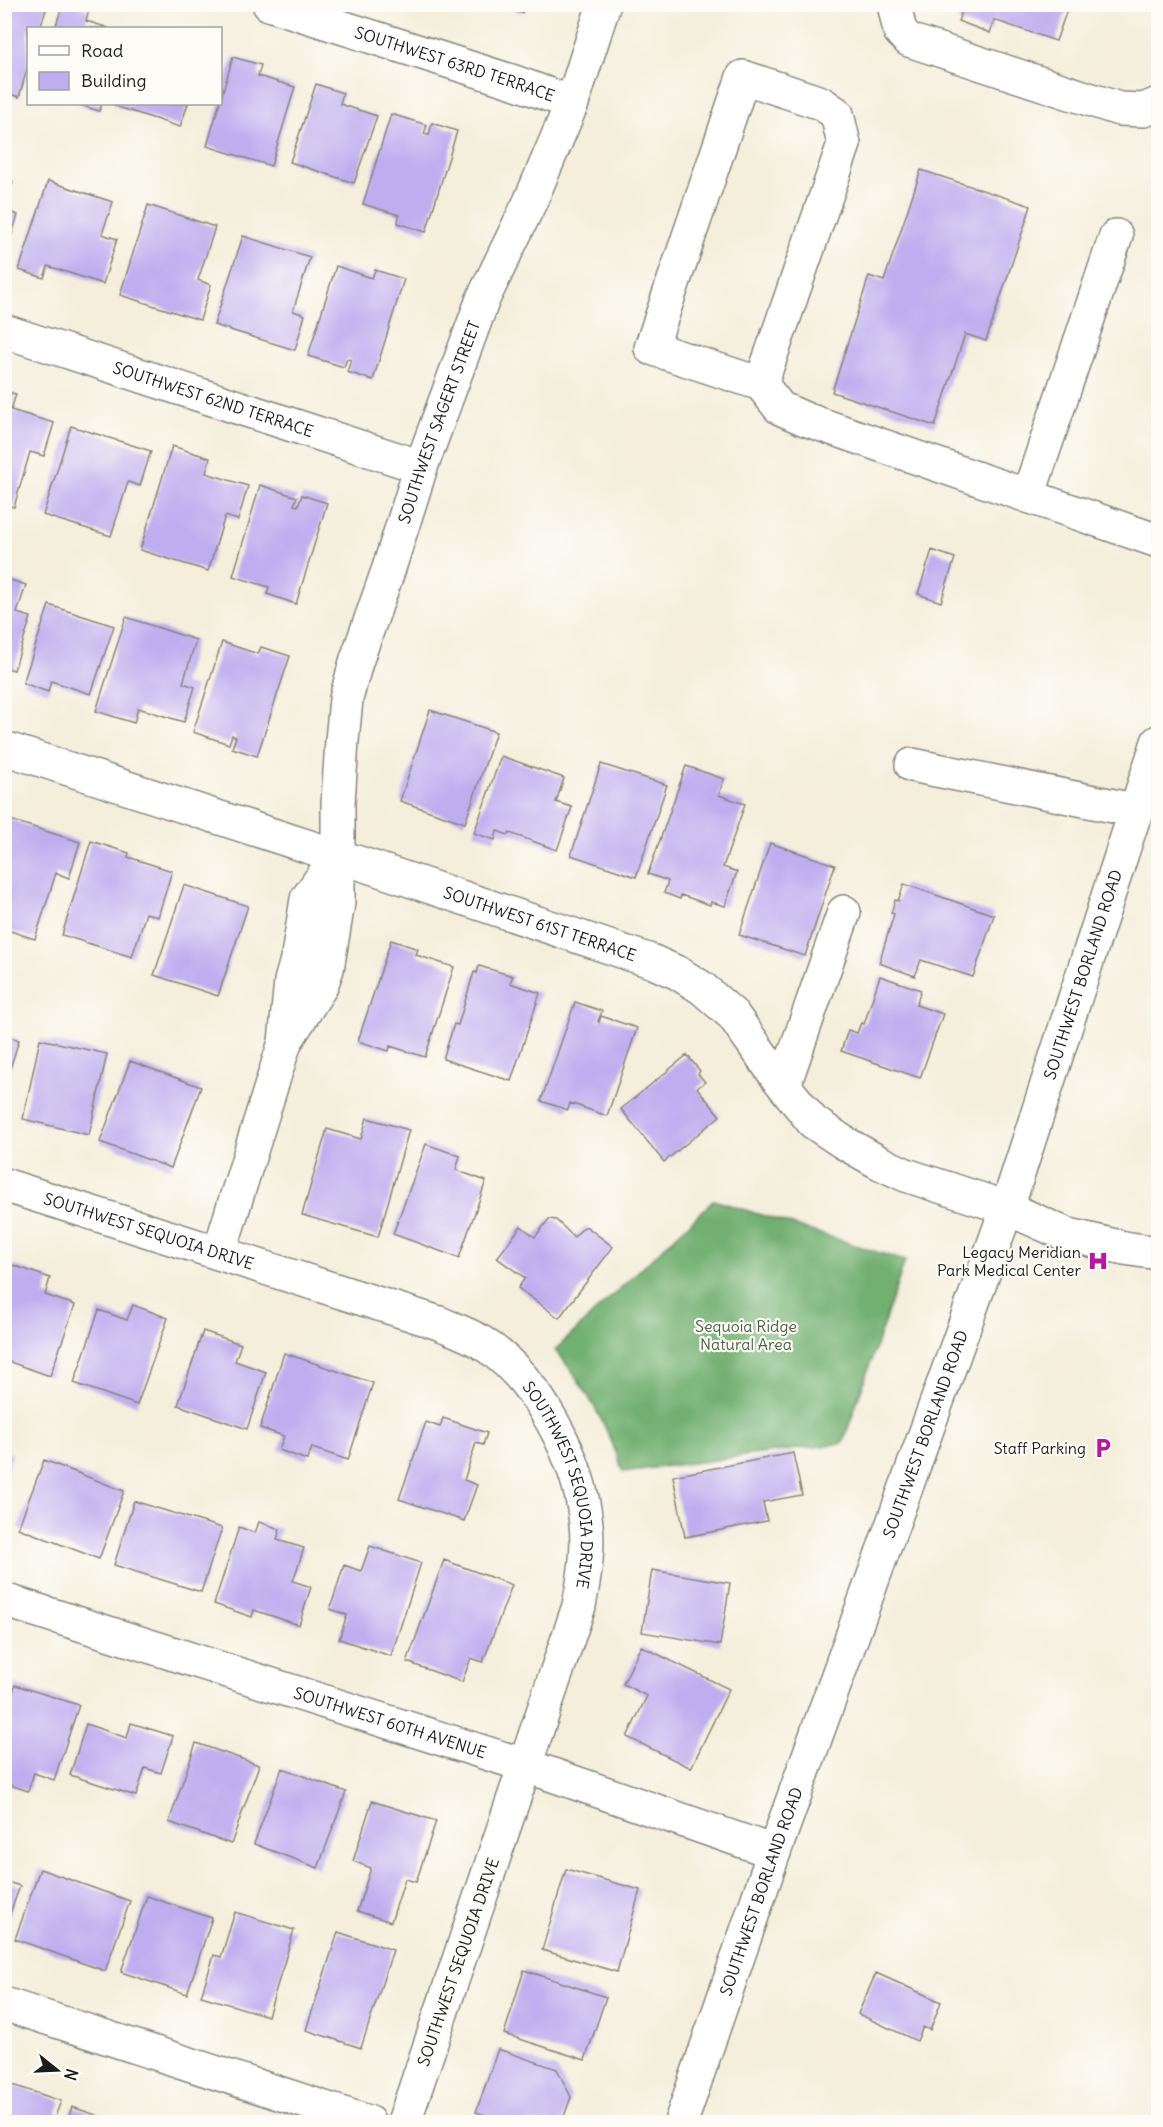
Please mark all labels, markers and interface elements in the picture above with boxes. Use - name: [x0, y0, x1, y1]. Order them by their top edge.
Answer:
- street label: SOUTHWEST 63RD TERRACE: [352, 22, 557, 106]
- legend: [27, 27, 222, 105]
- text: Road: [81, 39, 124, 62]
- text: Building: [81, 69, 146, 92]
- street label: SOUTHWEST SAGERT STREET: [394, 318, 484, 526]
- street label: SOUTHWEST 62ND TERRACE: [110, 357, 316, 441]
- street label: SOUTHWEST BORLAND ROAD: [1039, 867, 1126, 1082]
- street label: SOUTHWEST 61ST TERRACE: [441, 882, 639, 965]
- street label: SOUTHWEST SEQUOIA DRIVE: [41, 1188, 256, 1274]
- place label: Legacy Meridian Park Medical Center: [937, 1242, 1081, 1280]
- hospital icon: Legacy Meridian Park Medical Center: [1086, 1249, 1110, 1273]
- park label: Sequoia Ridge Natural Area: [695, 1316, 797, 1354]
- street label: SOUTHWEST BORLAND ROAD: [878, 1327, 972, 1541]
- street label: SOUTHWEST SEQUOIA DRIVE: [519, 1377, 597, 1590]
- parking icon: Staff Parking: [1091, 1436, 1115, 1460]
- place label: Staff Parking: [994, 1438, 1086, 1458]
- street label: SOUTHWEST 60TH AVENUE: [291, 1683, 489, 1762]
- street label: SOUTHWEST BORLAND ROAD: [715, 1784, 807, 1998]
- street label: SOUTHWEST SEQUOIA DRIVE: [413, 1855, 503, 2069]
- north arrow: [27, 2040, 87, 2100]
- text: N: [60, 2066, 82, 2083]

